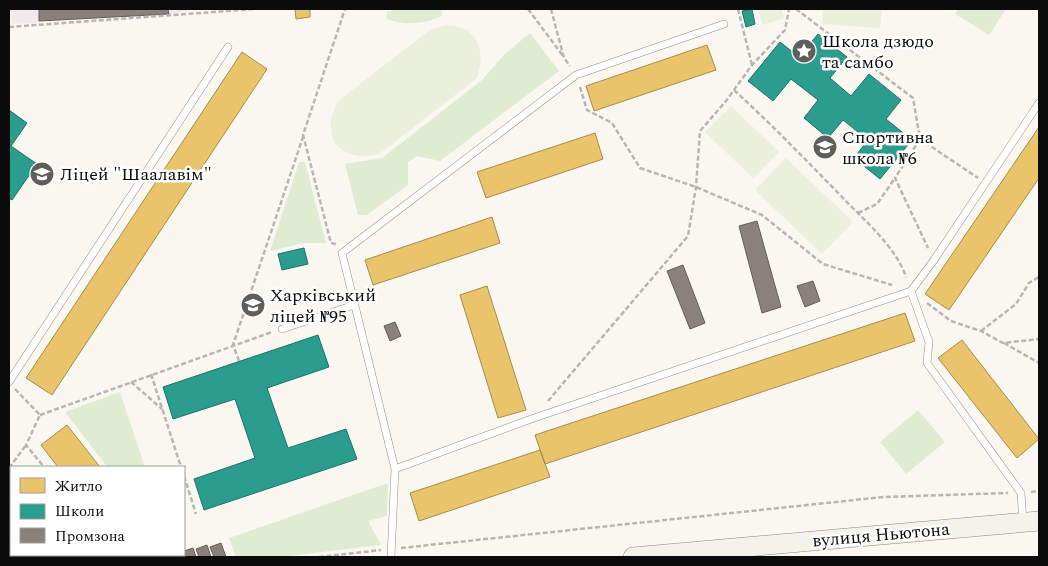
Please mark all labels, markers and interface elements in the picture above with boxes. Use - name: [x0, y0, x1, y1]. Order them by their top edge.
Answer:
- place label: Школа дзюдо та самбо: [822, 28, 934, 76]
- place icon: Школа дзюдо та самбо: [791, 38, 817, 64]
- place label: Спортивна школа №6: [842, 124, 934, 172]
- school or university icon: Спортивна школа №6: [812, 134, 838, 160]
- school or university icon: Ліцей "Шаалавім": [29, 161, 55, 187]
- place label: Ліцей "Шаалавім": [60, 161, 212, 188]
- place label: Харківський ліцей №95: [270, 282, 376, 330]
- school or university icon: Харківський ліцей №95: [240, 292, 266, 318]
- legend: [10, 466, 185, 556]
- text: Житло: [55, 475, 103, 498]
- text: Школи: [55, 500, 104, 523]
- street label: вулиця Ньютона: [811, 516, 951, 554]
- text: Промзона: [55, 525, 126, 548]

